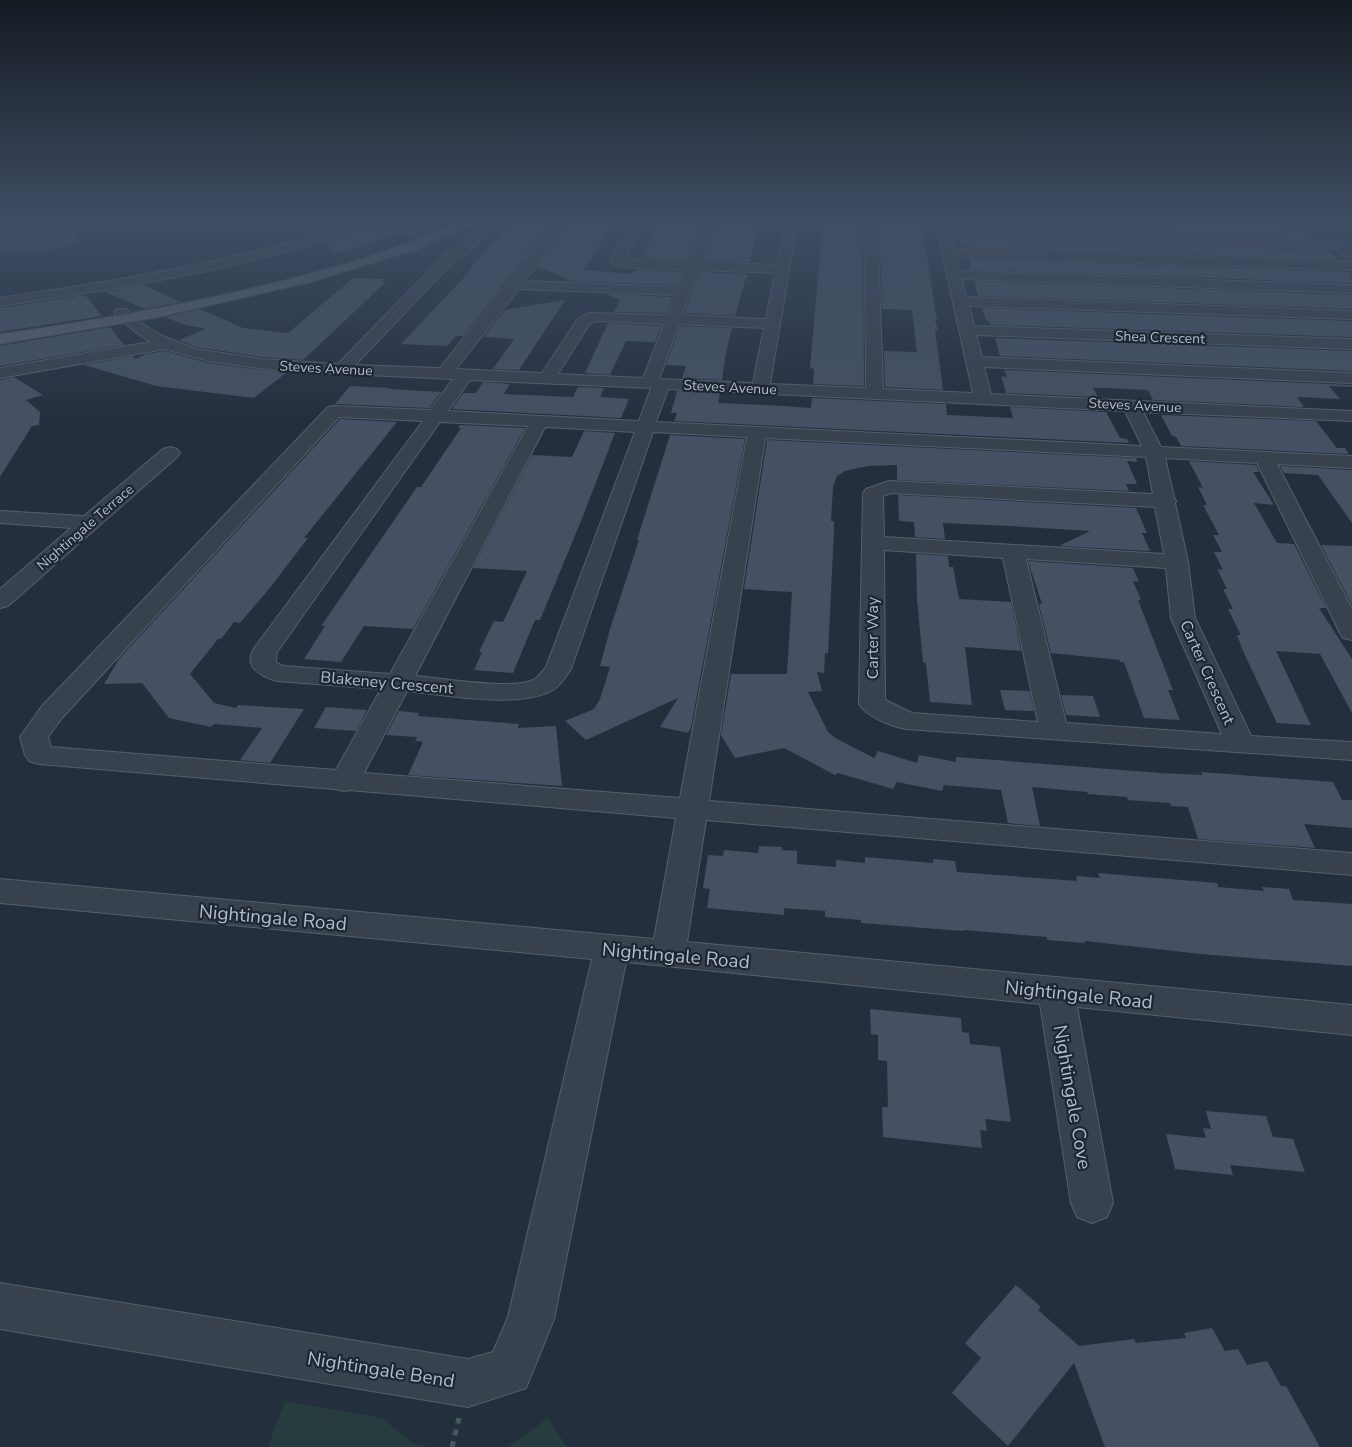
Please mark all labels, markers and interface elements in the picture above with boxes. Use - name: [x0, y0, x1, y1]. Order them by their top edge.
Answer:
- street label: Shea Crescent: [1115, 326, 1205, 349]
- street label: Steves Avenue: [279, 357, 373, 380]
- street label: Steves Avenue: [683, 376, 777, 399]
- street label: Steves Avenue: [1088, 394, 1182, 417]
- street label: Nightingale Terrace: [33, 480, 138, 575]
- street label: Carter Way: [862, 596, 884, 679]
- street label: Carter Crescent: [1174, 617, 1240, 728]
- street label: Blakeney Crescent: [320, 666, 455, 700]
- street label: Nightingale Road: [198, 899, 348, 937]
- street label: Nightingale Road: [601, 937, 751, 975]
- street label: Nightingale Road: [1004, 974, 1154, 1016]
- street label: Nightingale Cove: [1047, 1023, 1098, 1171]
- street label: Nightingale Bend: [305, 1346, 456, 1394]

